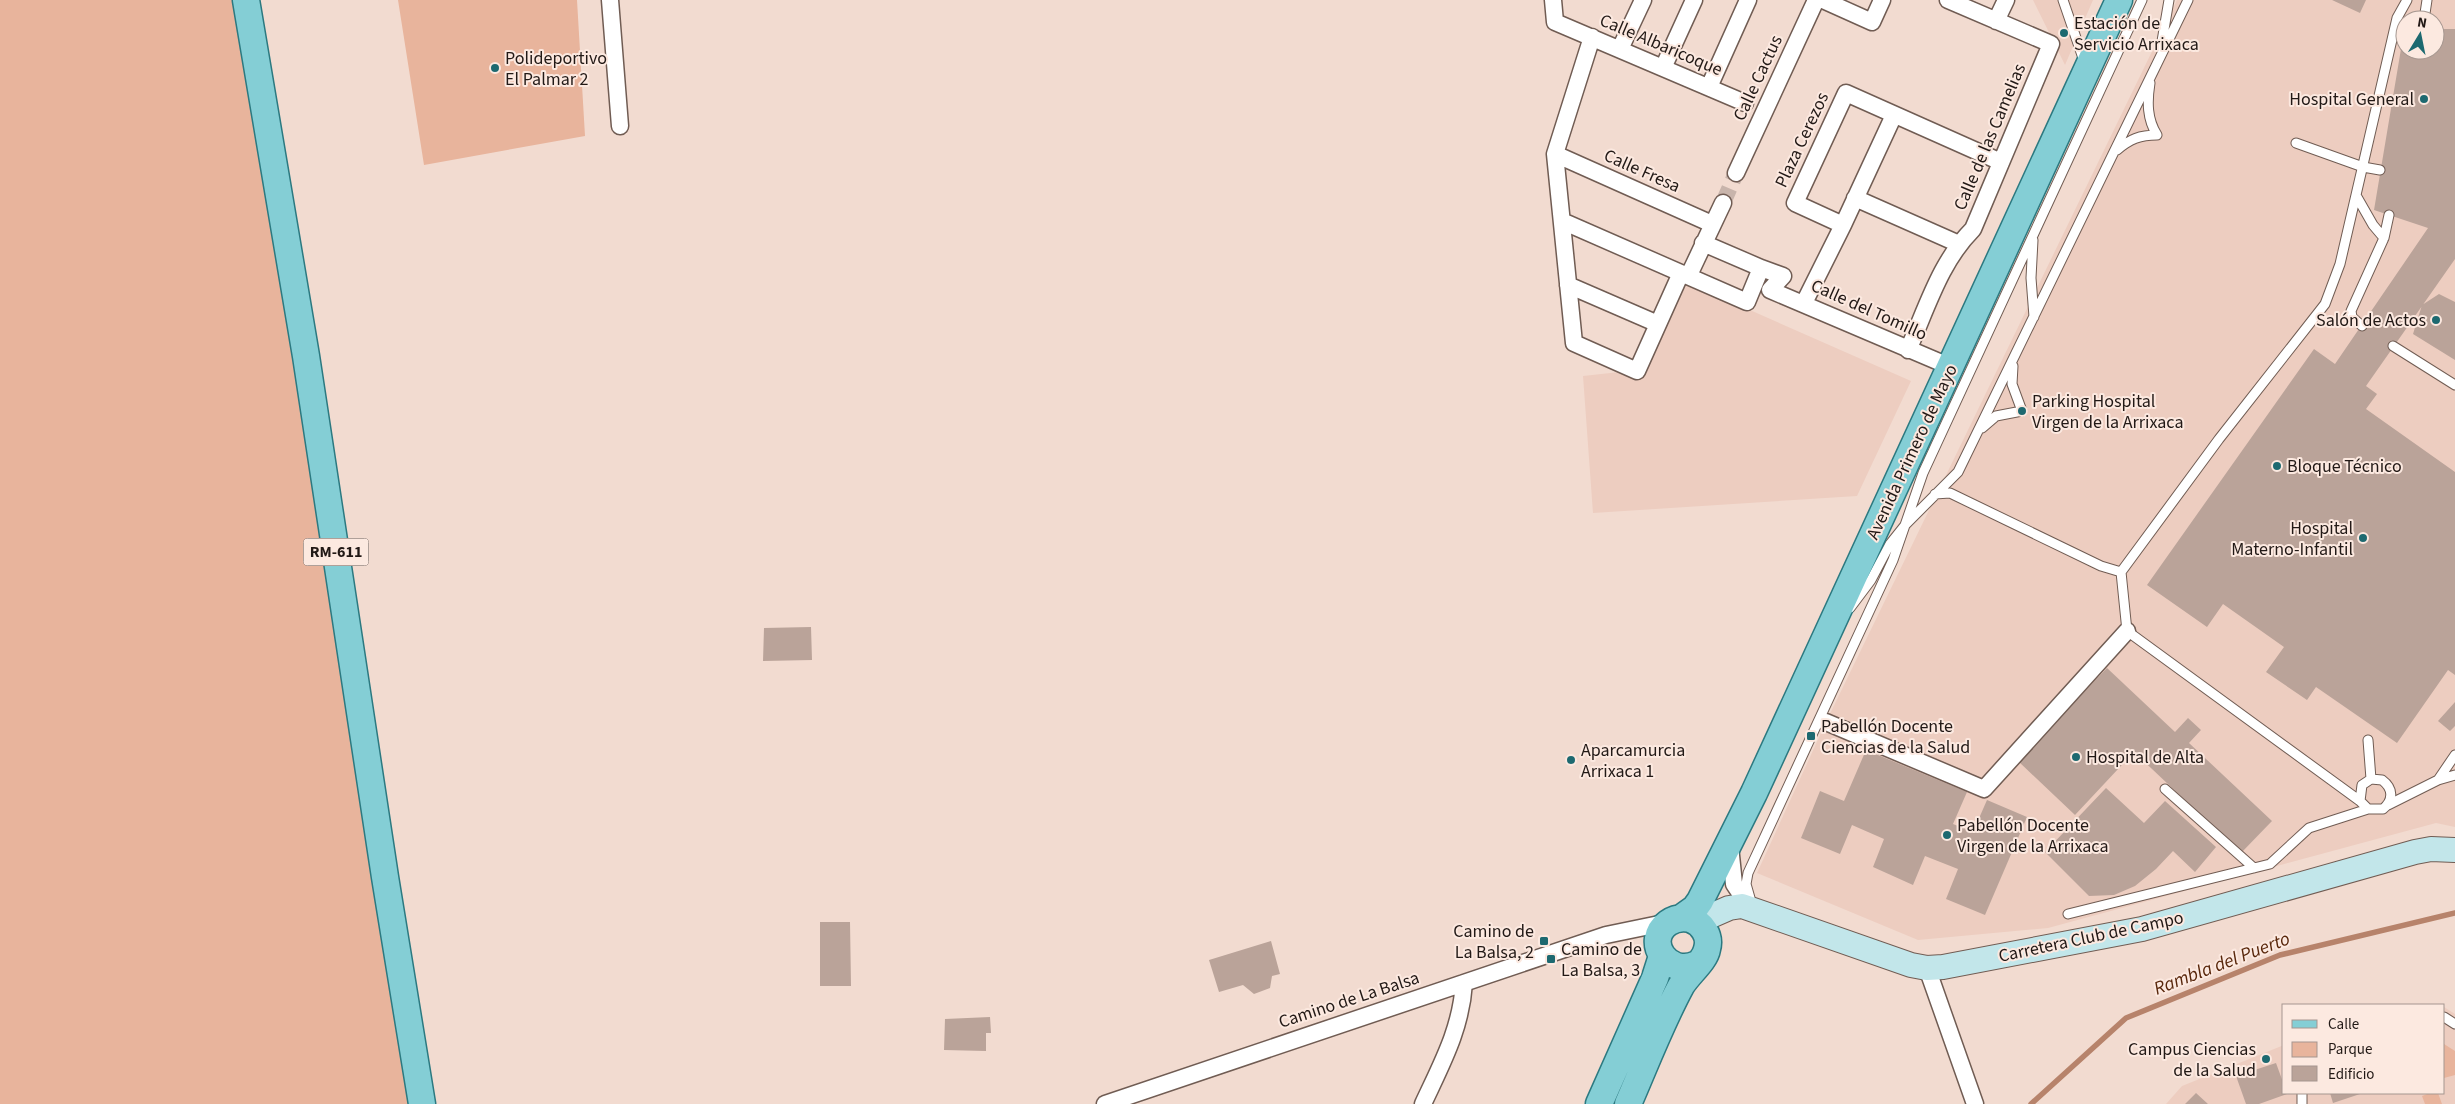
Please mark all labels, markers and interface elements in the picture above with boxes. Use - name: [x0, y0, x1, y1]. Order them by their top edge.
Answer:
- street label: Calle Albaricoque: [1596, 8, 1726, 82]
- north arrow: [2395, 10, 2445, 60]
- place label: Estación de Servicio Arrixaca: [2074, 11, 2199, 57]
- text: N: [2416, 13, 2428, 34]
- marker: Estación de Servicio Arrixaca: [2058, 27, 2070, 39]
- street label: Calle Cactus: [1727, 31, 1789, 125]
- place label: Polideportivo El Palmar 2: [505, 46, 607, 92]
- street label: Calle de las Camelias: [1948, 60, 2032, 214]
- marker: Polideportivo El Palmar 2: [489, 62, 501, 74]
- place label: Hospital General: [2289, 87, 2414, 112]
- street label: Plaza Cerezos: [1769, 88, 1835, 192]
- marker: Hospital General: [2418, 93, 2430, 105]
- street label: Calle Fresa: [1600, 143, 1684, 199]
- street label: Calle del Tomillo: [1807, 273, 1931, 347]
- place label: Salón de Actos: [2316, 308, 2426, 333]
- marker: Salón de Actos: [2430, 314, 2442, 326]
- street label: Avenida Primero de Mayo: [1860, 360, 1964, 544]
- place label: Parking Hospital Virgen de la Arrixaca: [2032, 389, 2183, 435]
- marker: Parking Hospital Virgen de la Arrixaca: [2016, 405, 2028, 417]
- place label: Bloque Técnico: [2287, 454, 2402, 479]
- marker: Bloque Técnico: [2271, 460, 2283, 472]
- place label: Hospital Materno-Infantil: [2231, 516, 2353, 562]
- marker: Hospital Materno-Infantil: [2357, 532, 2369, 544]
- road number: RM-611: [304, 538, 368, 566]
- place label: Pabellón Docente Ciencias de la Salud: [1821, 714, 1970, 760]
- marker: Pabellón Docente Ciencias de la Salud: [1805, 730, 1817, 742]
- place label: Aparcamurcia Arrixaca 1: [1581, 738, 1685, 784]
- place label: Hospital de Alta: [2086, 745, 2204, 770]
- marker: Hospital de Alta: [2070, 751, 2082, 763]
- marker: Aparcamurcia Arrixaca 1: [1565, 754, 1577, 766]
- place label: Pabellón Docente Virgen de la Arrixaca: [1957, 813, 2108, 859]
- marker: Pabellón Docente Virgen de la Arrixaca: [1941, 829, 1953, 841]
- street label: Carretera Club de Campo: [1996, 905, 2186, 969]
- place label: Camino de La Balsa, 2: [1453, 919, 1534, 965]
- water label: Rambla del Puerto: [2150, 925, 2294, 1002]
- marker: Camino de La Balsa, 2: [1538, 935, 1550, 947]
- place label: Camino de La Balsa, 3: [1561, 937, 1642, 983]
- marker: Camino de La Balsa, 3: [1545, 953, 1557, 965]
- street label: Camino de La Balsa: [1275, 965, 1423, 1035]
- legend: [2282, 1004, 2445, 1094]
- text: Calle: [2328, 1014, 2359, 1035]
- place label: Campus Ciencias de la Salud: [2128, 1037, 2256, 1083]
- text: Parque: [2328, 1039, 2372, 1060]
- marker: Campus Ciencias de la Salud: [2260, 1053, 2272, 1065]
- text: Edificio: [2328, 1064, 2375, 1085]

